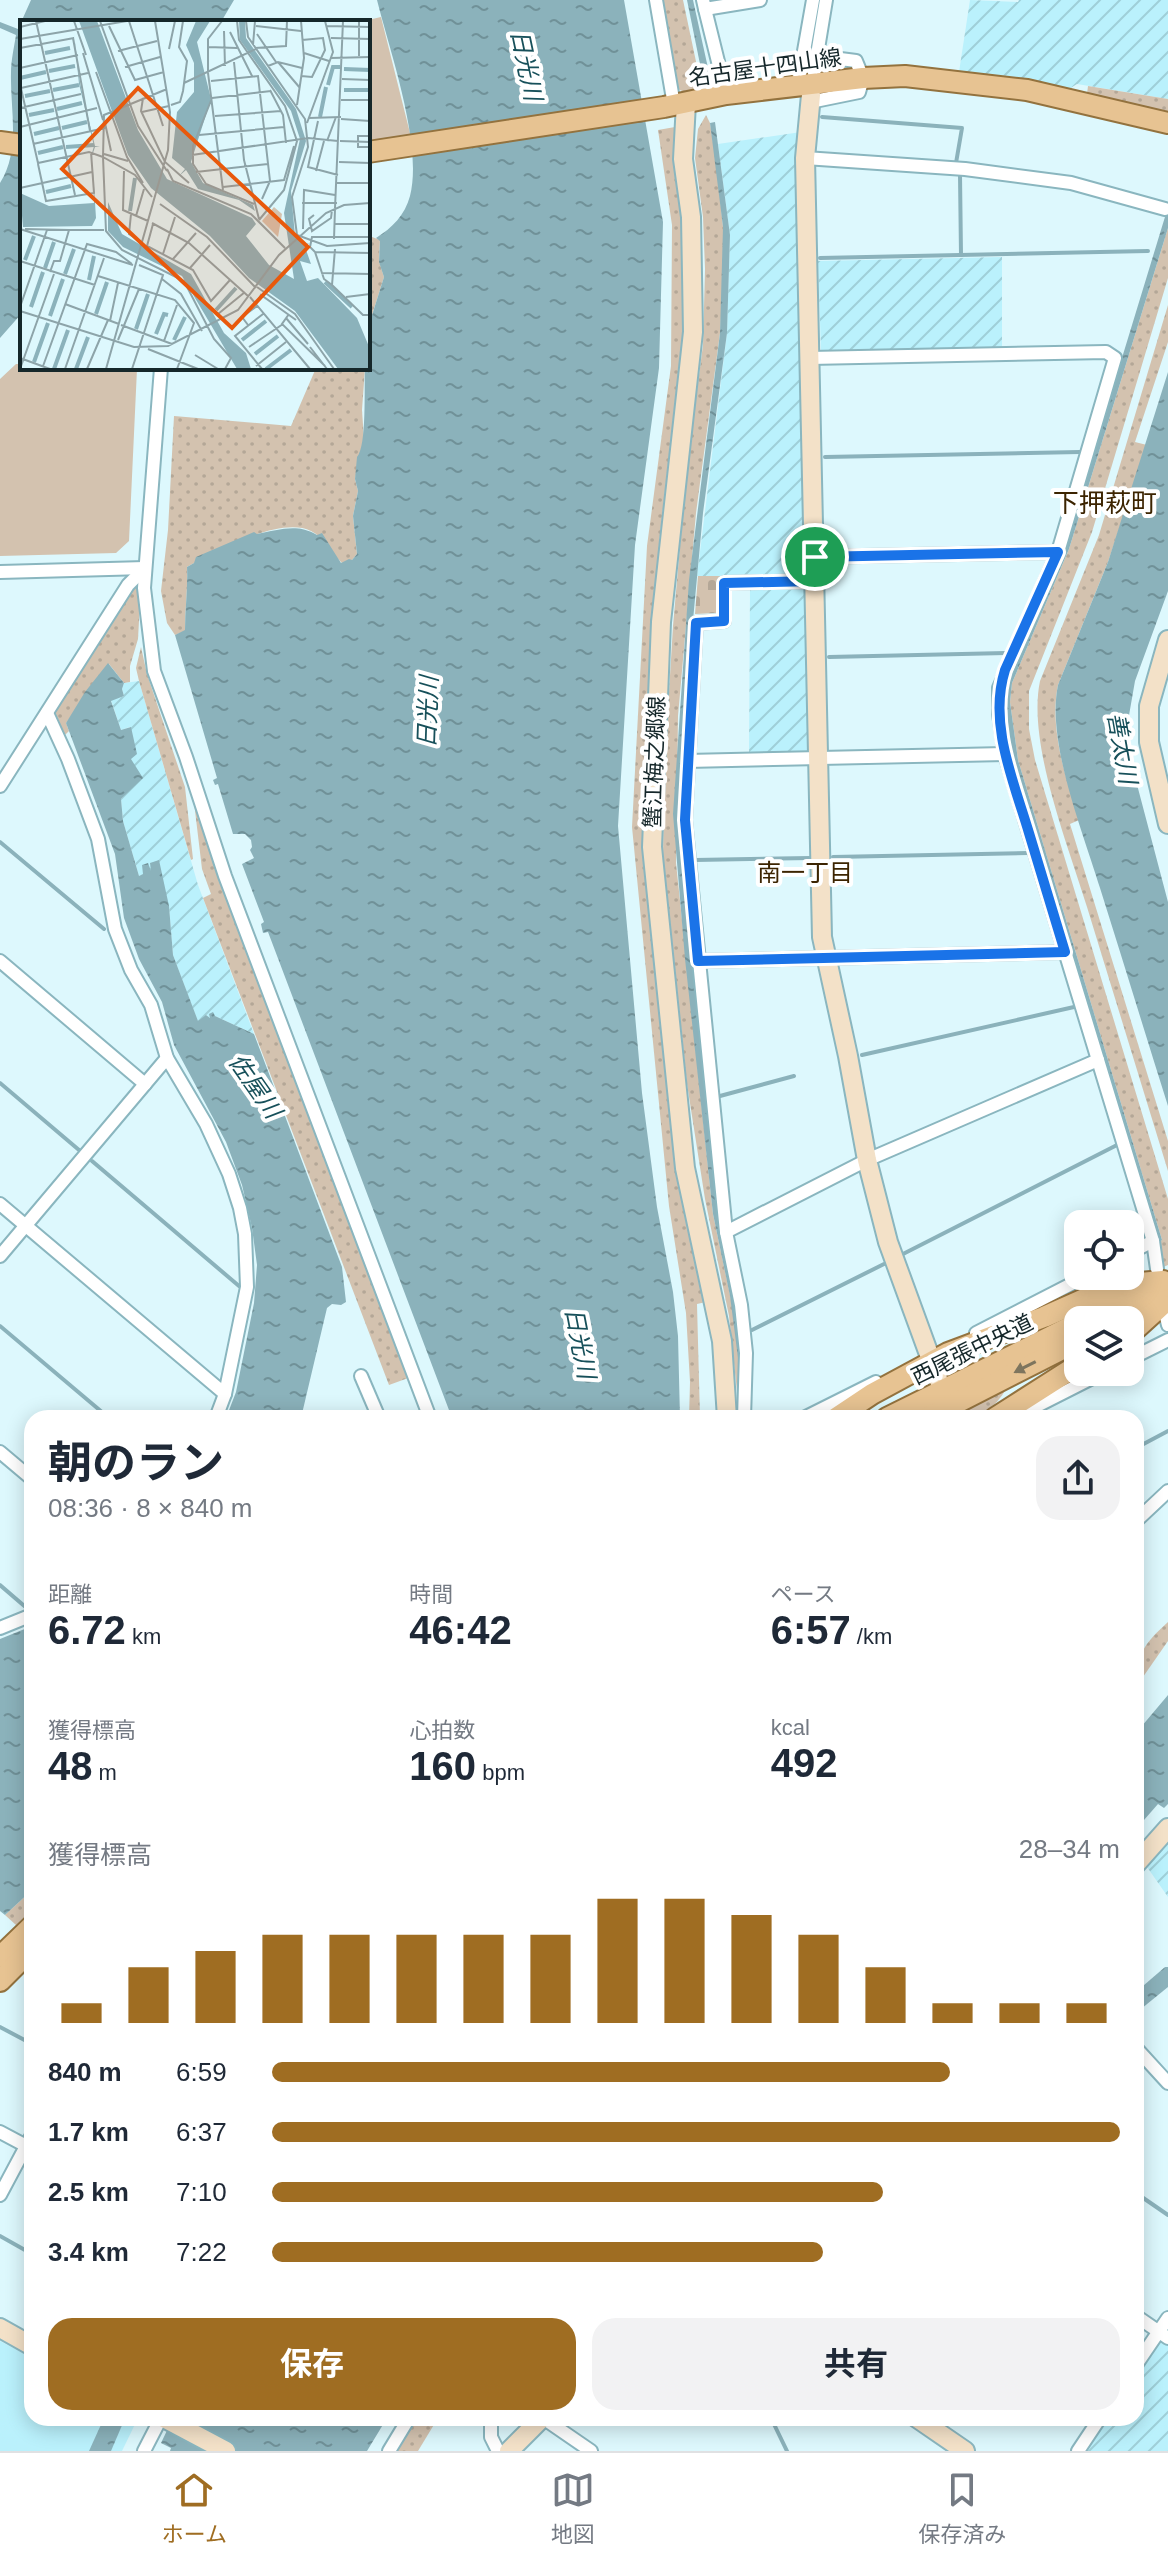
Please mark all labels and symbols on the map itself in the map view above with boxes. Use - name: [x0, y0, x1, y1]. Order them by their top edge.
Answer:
- inset map: [20, 20, 370, 370]
- water label: 日光川: [506, 27, 548, 106]
- street label: 名古屋十四山線: [687, 44, 843, 91]
- district label: 下押萩町: [1053, 488, 1157, 518]
- pin: [781, 523, 849, 591]
- water label: 日光川: [413, 673, 442, 748]
- street label: 蟹江梅之郷線: [640, 696, 669, 828]
- water label: 善太川: [1103, 710, 1143, 789]
- district label: 南一丁目: [757, 859, 853, 886]
- water label: 佐屋川: [224, 1048, 289, 1125]
- water label: 日光川: [560, 1305, 601, 1384]
- street label: 西尾張中央道: [907, 1309, 1037, 1390]
- one-way arrow: [1014, 1361, 1037, 1374]

